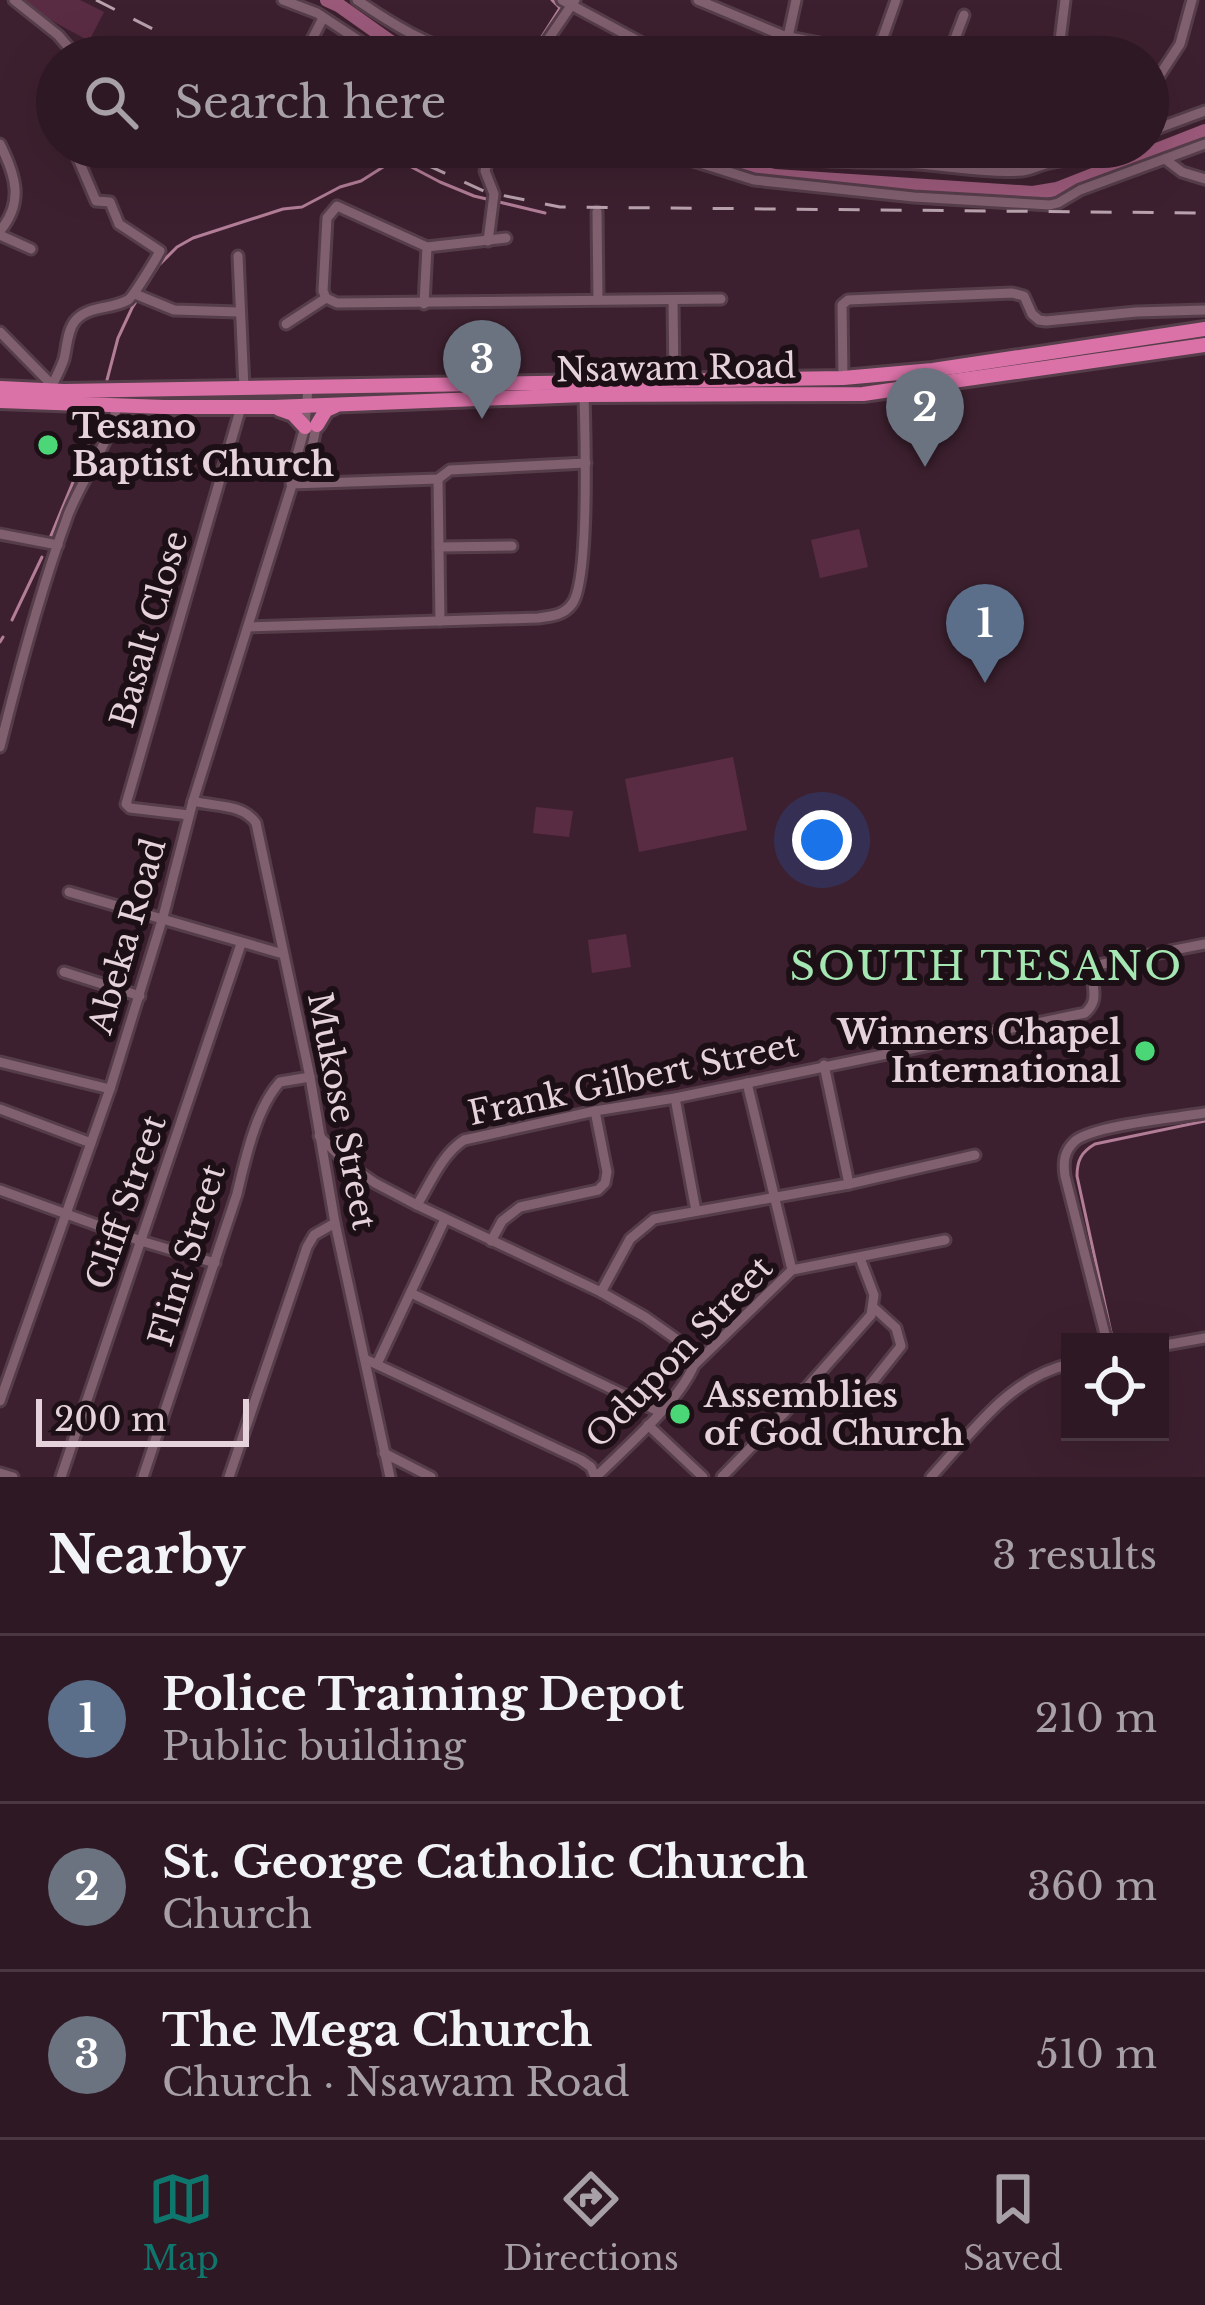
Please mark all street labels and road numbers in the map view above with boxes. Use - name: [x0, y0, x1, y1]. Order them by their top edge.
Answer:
- street label: Nsawam Road: [556, 345, 796, 391]
- street label: Basalt Close: [101, 526, 197, 732]
- street label: Abeka Road: [79, 834, 174, 1039]
- street label: Mukose Street: [299, 989, 385, 1234]
- street label: Frank Gilbert Street: [464, 1024, 802, 1134]
- street label: Cliff Street: [77, 1109, 175, 1294]
- street label: Flint Street: [140, 1159, 234, 1351]
- street label: Odupon Street: [577, 1247, 781, 1457]

